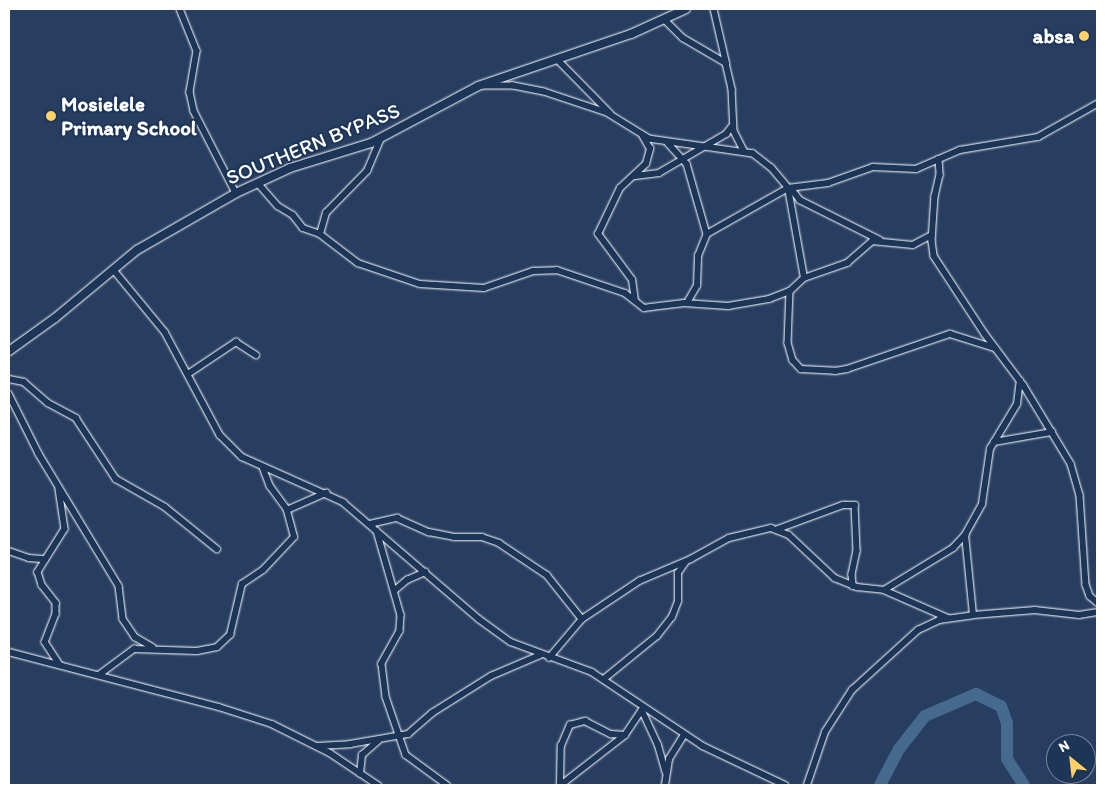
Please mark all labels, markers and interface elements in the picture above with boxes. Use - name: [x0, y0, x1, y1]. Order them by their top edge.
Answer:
- place label: absa: [1032, 23, 1074, 49]
- marker: absa: [1078, 30, 1090, 42]
- place label: Mosielele Primary School: [61, 91, 197, 141]
- street label: SOUTHERN BYPASS: [222, 98, 404, 190]
- marker: Mosielele Primary School: [45, 110, 57, 122]
- north arrow: [1046, 734, 1096, 784]
- text: N: [1056, 737, 1072, 756]

